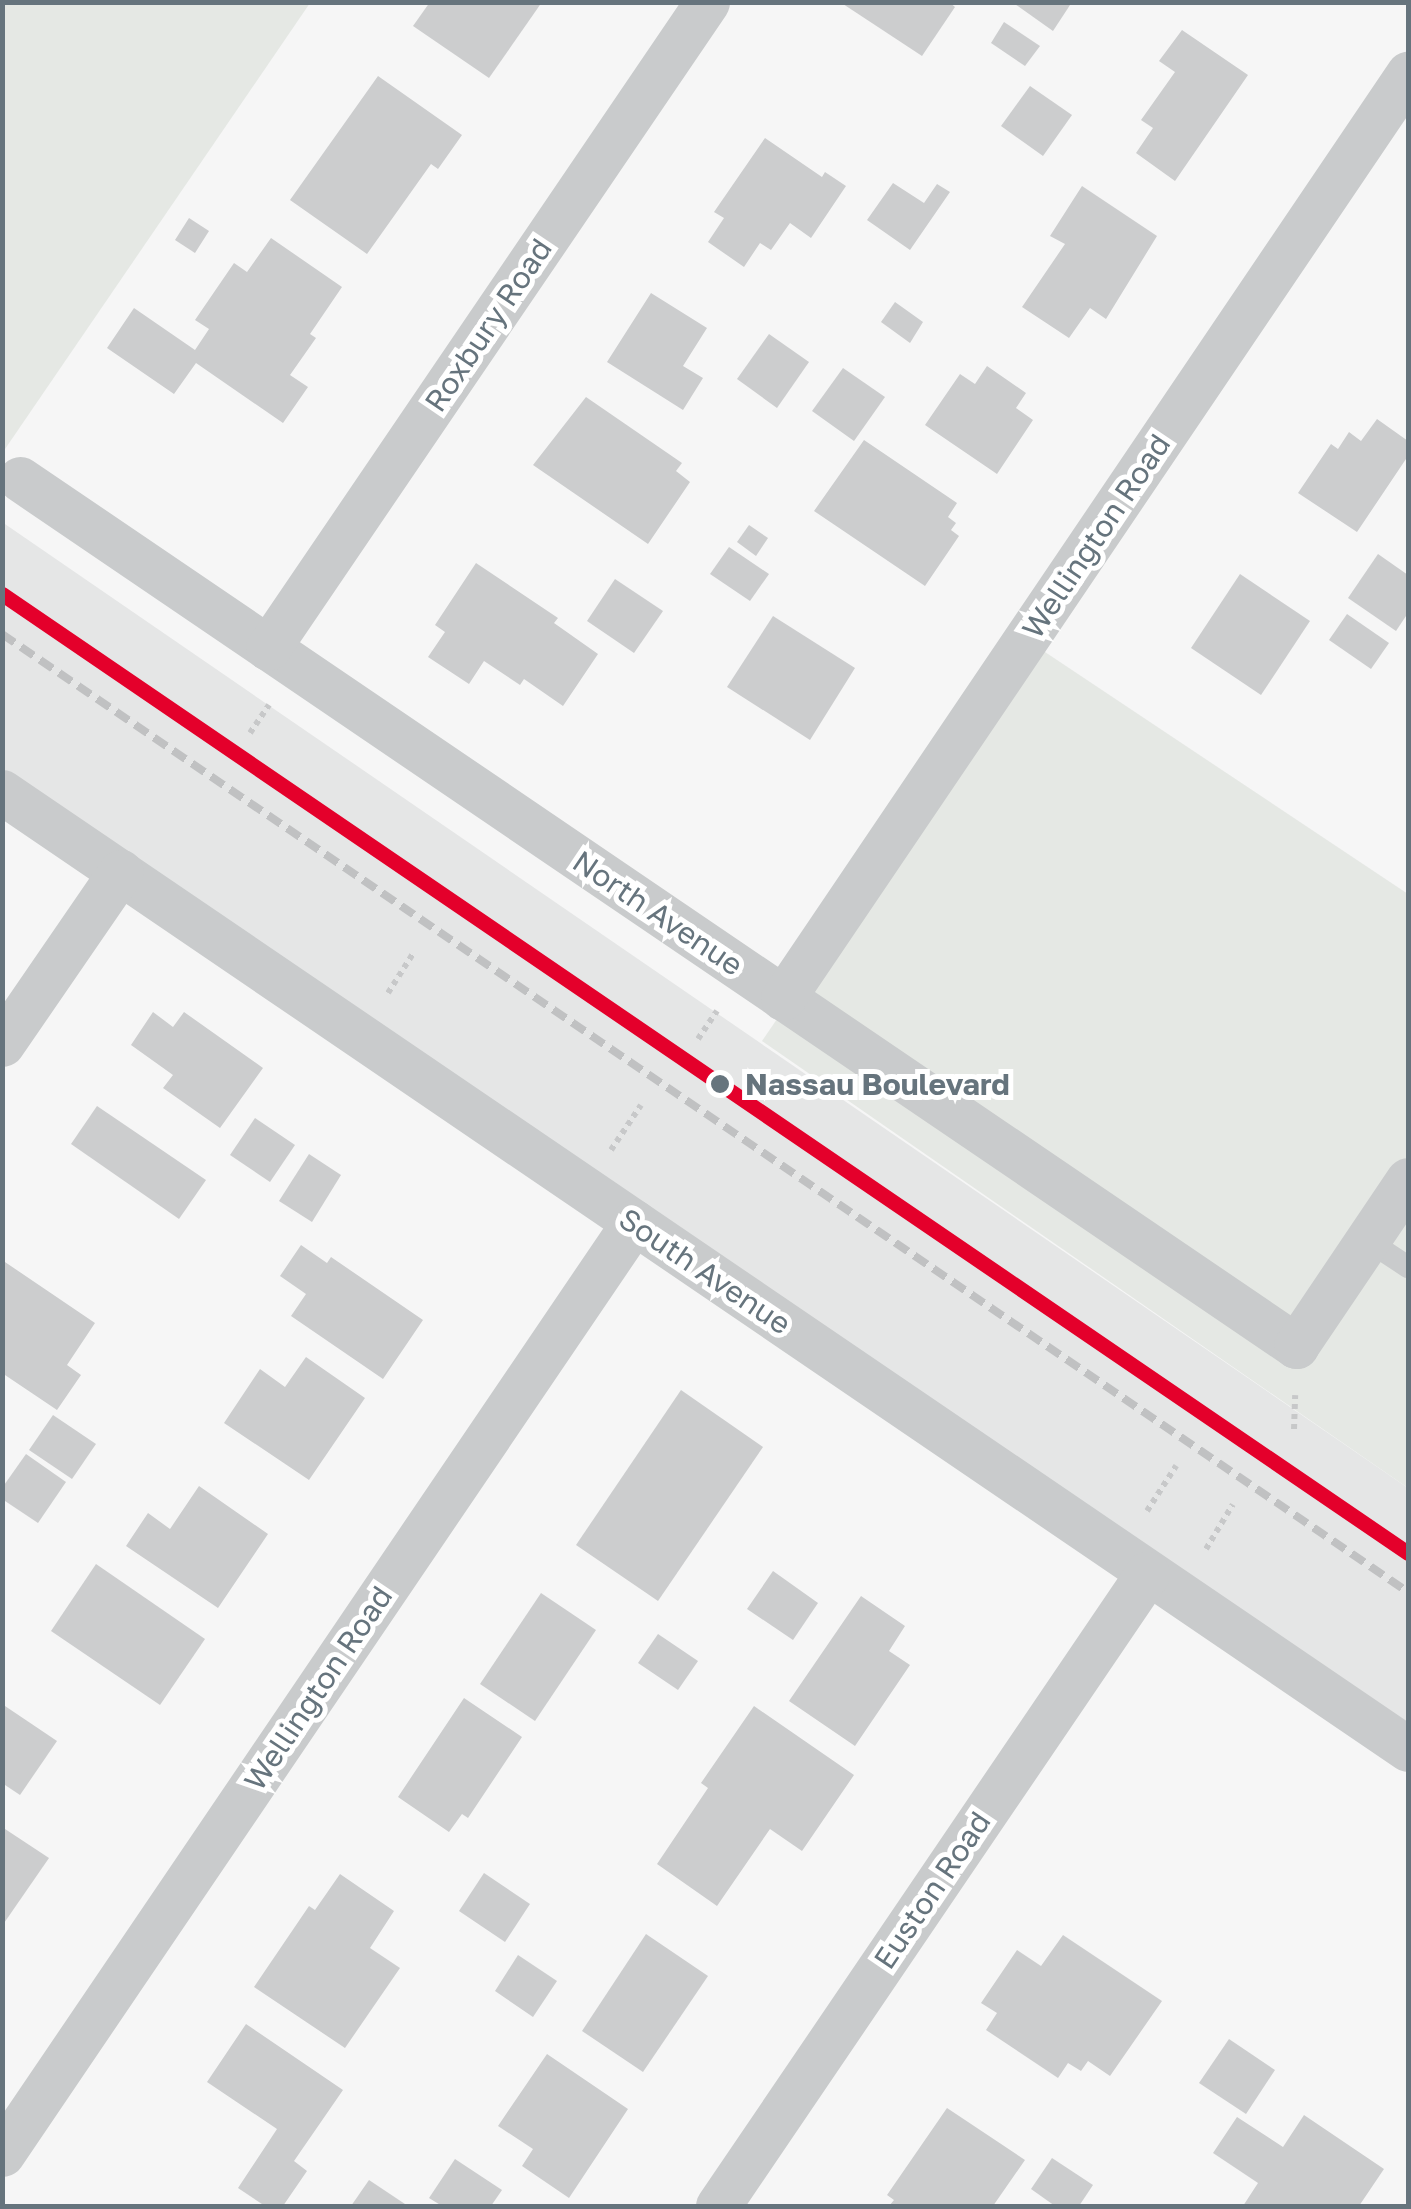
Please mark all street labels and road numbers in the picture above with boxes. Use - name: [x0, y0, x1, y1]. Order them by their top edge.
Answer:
- street label: Roxbury Road: [417, 232, 559, 418]
- street label: Wellington Road: [1014, 427, 1178, 645]
- street label: North Avenue: [566, 843, 750, 983]
- street label: South Avenue: [612, 1200, 798, 1342]
- street label: Wellington Road: [236, 1579, 400, 1797]
- street label: Euston Road: [866, 1805, 998, 1975]

